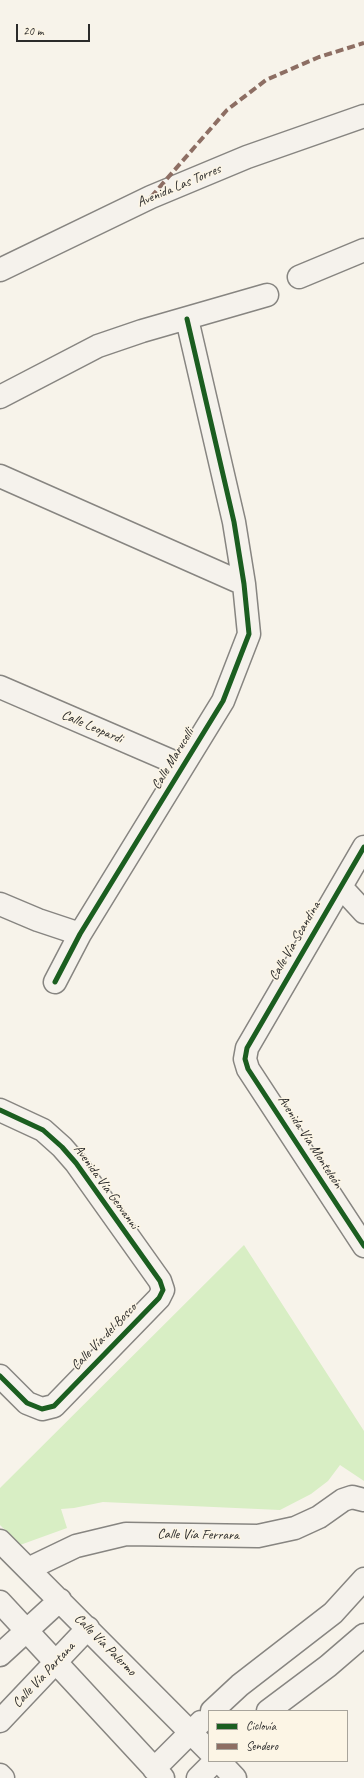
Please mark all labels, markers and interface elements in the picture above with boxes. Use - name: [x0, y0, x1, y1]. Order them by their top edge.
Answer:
- scale bar: [18, 16, 92, 42]
- text: 20 m: [23, 23, 43, 39]
- street label: Avenida Las Torres: [135, 161, 223, 211]
- street label: Calle Leopardi: [59, 707, 125, 747]
- street label: Calle Marucelli: [148, 725, 198, 793]
- street label: Calle Vía Scandina: [266, 898, 324, 984]
- street label: Avenida Vía Monteleón: [274, 1092, 346, 1192]
- street label: Avenida Vía Geovanni: [70, 1141, 142, 1233]
- street label: Calle Vía del Bosco: [68, 1300, 140, 1374]
- street label: Calle Vía Ferrara: [157, 1526, 239, 1544]
- street label: Calle Vía Palermo: [70, 1610, 140, 1680]
- street label: Calle Vía Partana: [9, 1639, 79, 1711]
- legend: [208, 1710, 348, 1762]
- text: Ciclovía: [246, 1718, 276, 1734]
- text: Sendero: [246, 1738, 278, 1754]

